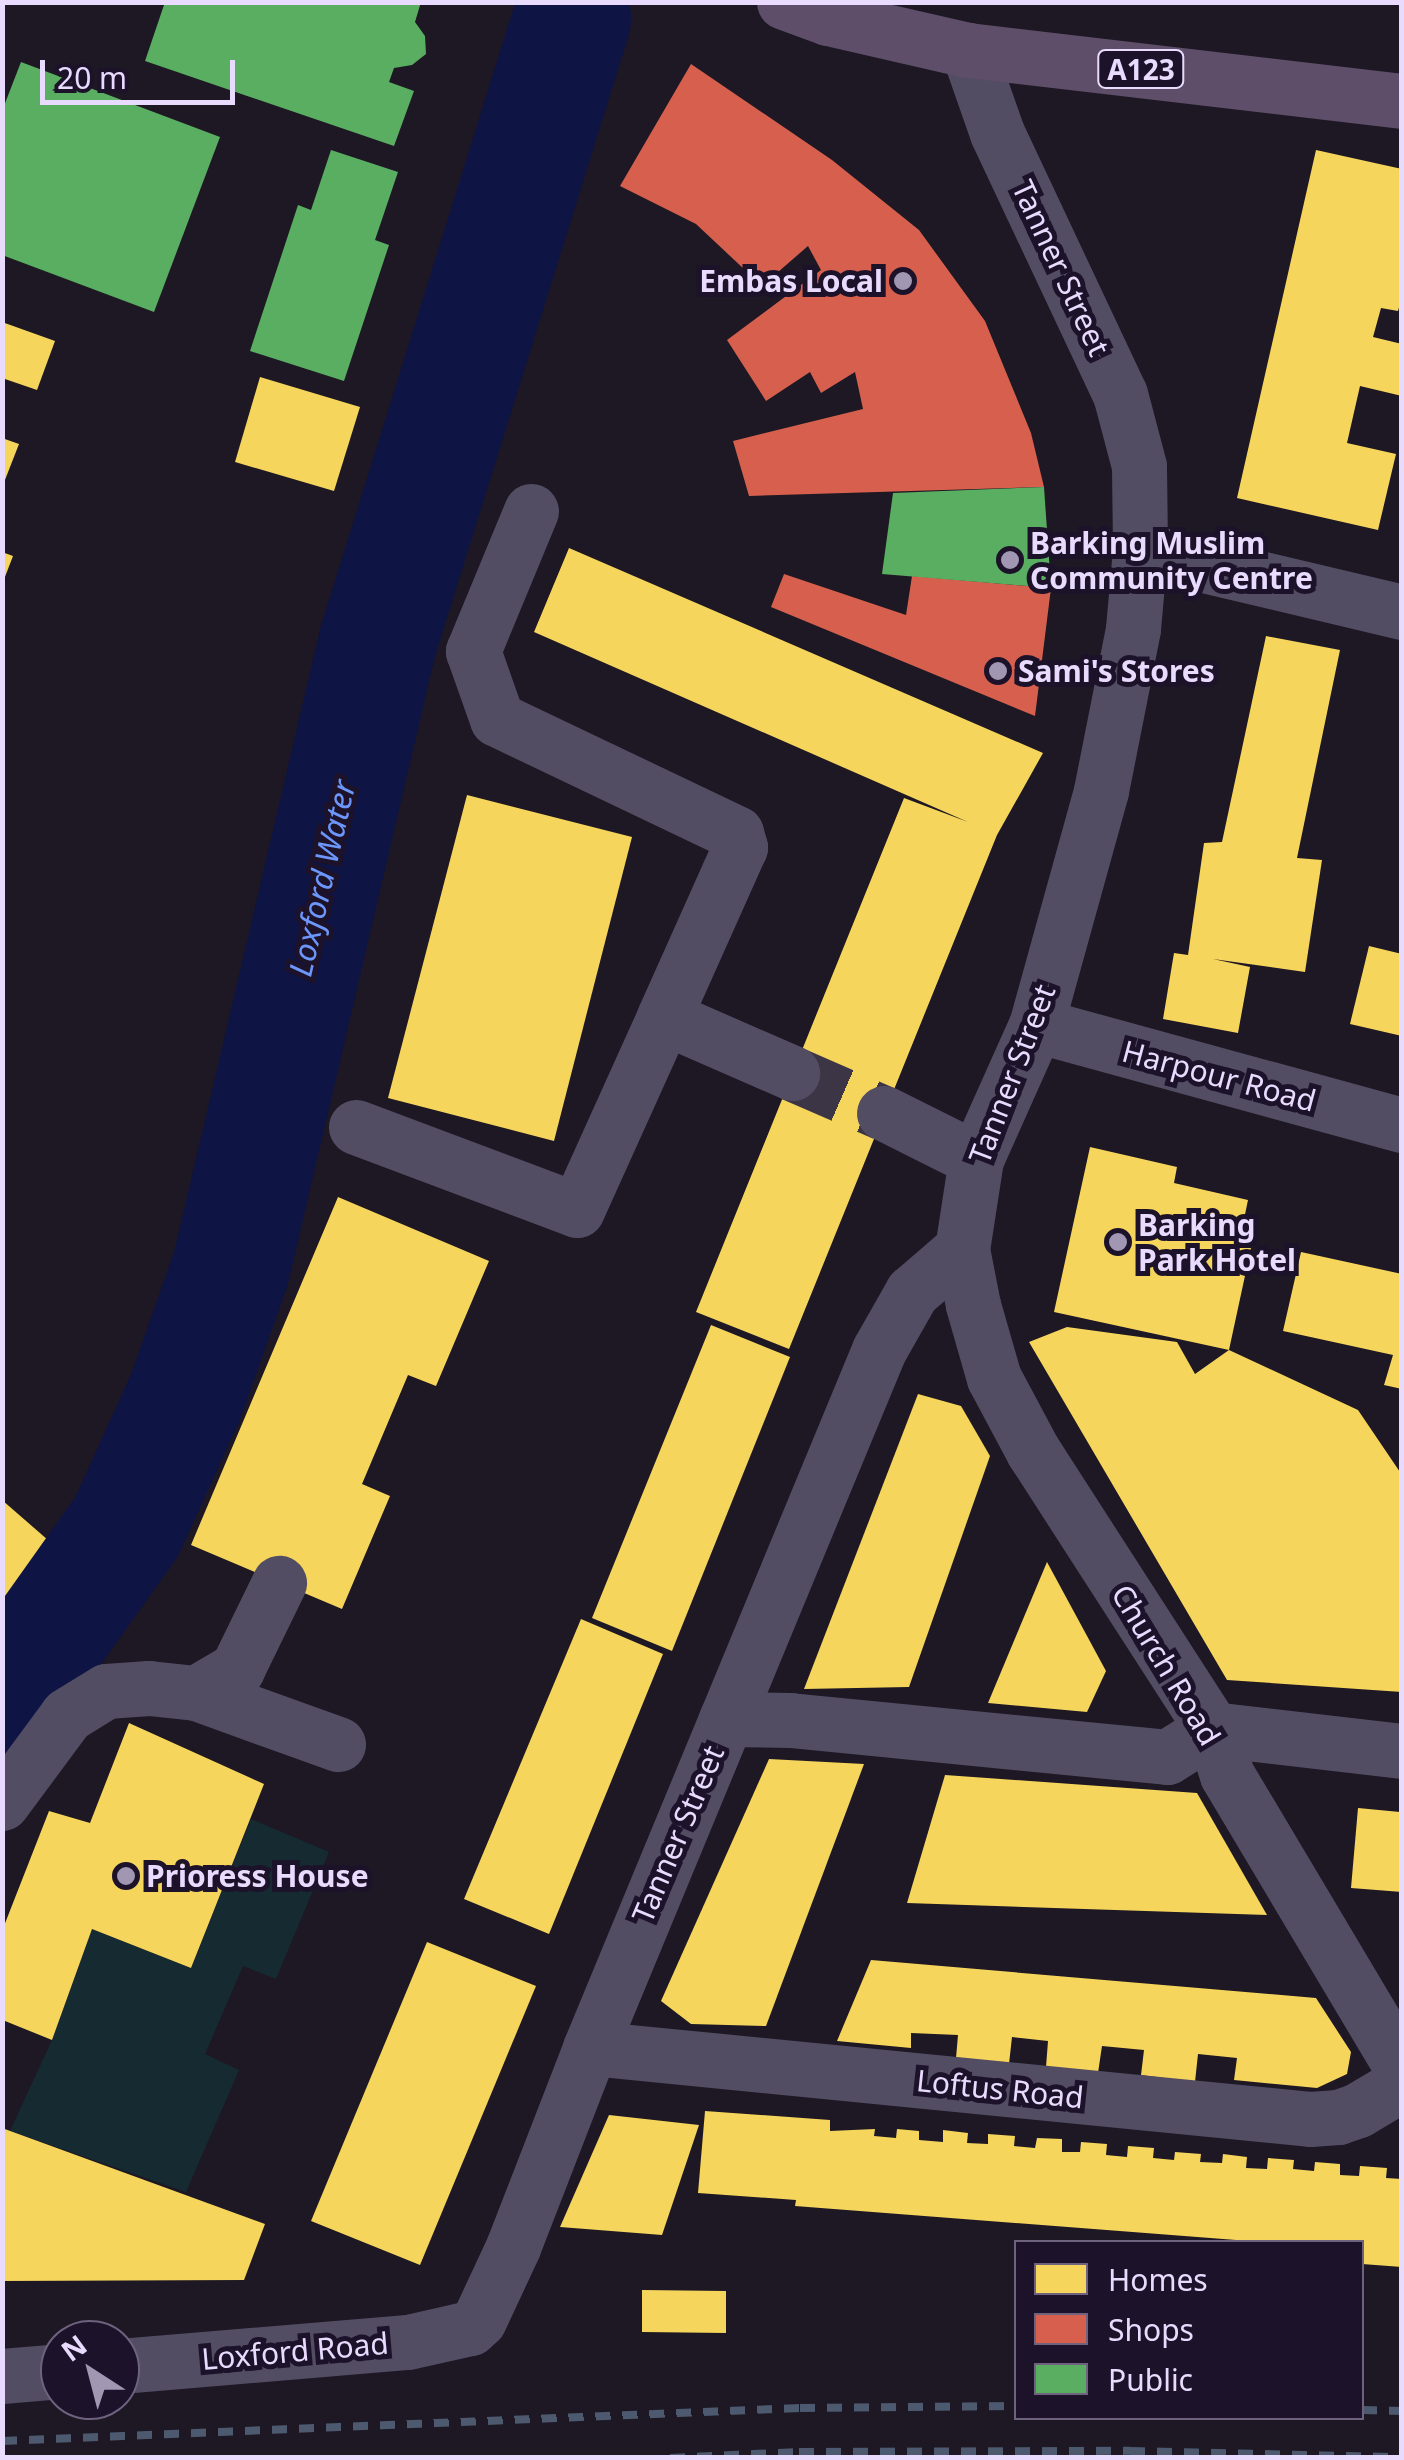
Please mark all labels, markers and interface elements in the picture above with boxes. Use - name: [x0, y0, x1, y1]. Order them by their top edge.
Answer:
- scale bar: [45, 40, 240, 102]
- road number: A123: [1096, 46, 1186, 92]
- text: 20 m: [57, 57, 127, 98]
- street label: Tanner Street: [1005, 175, 1117, 361]
- place label: Embas Local: [699, 263, 883, 299]
- marker: Embas Local: [892, 270, 914, 292]
- place label: Barking Muslim Community Centre: [1030, 525, 1313, 596]
- marker: Barking Muslim Community Centre: [999, 549, 1021, 571]
- place label: Sami's Stores: [1018, 653, 1215, 689]
- marker: Sami's Stores: [987, 660, 1009, 682]
- water label: Loxford Water: [281, 776, 363, 980]
- street label: Tanner Street: [961, 979, 1063, 1169]
- street label: Harpour Road: [1118, 1033, 1320, 1119]
- place label: Barking Park Hotel: [1138, 1207, 1296, 1278]
- marker: Barking Park Hotel: [1107, 1231, 1129, 1253]
- street label: Church Road: [1104, 1578, 1228, 1752]
- street label: Tanner Street: [624, 1740, 732, 1928]
- place label: Prioress House: [146, 1858, 369, 1894]
- marker: Prioress House: [115, 1865, 137, 1887]
- street label: Loftus Road: [915, 2062, 1085, 2116]
- legend: [1014, 2240, 1364, 2420]
- text: Homes: [1108, 2259, 1208, 2300]
- text: Shops: [1108, 2309, 1194, 2350]
- north arrow: [40, 2320, 140, 2420]
- text: N: [53, 2325, 94, 2369]
- street label: Loxford Road: [200, 2325, 390, 2377]
- text: Public: [1108, 2359, 1193, 2400]

